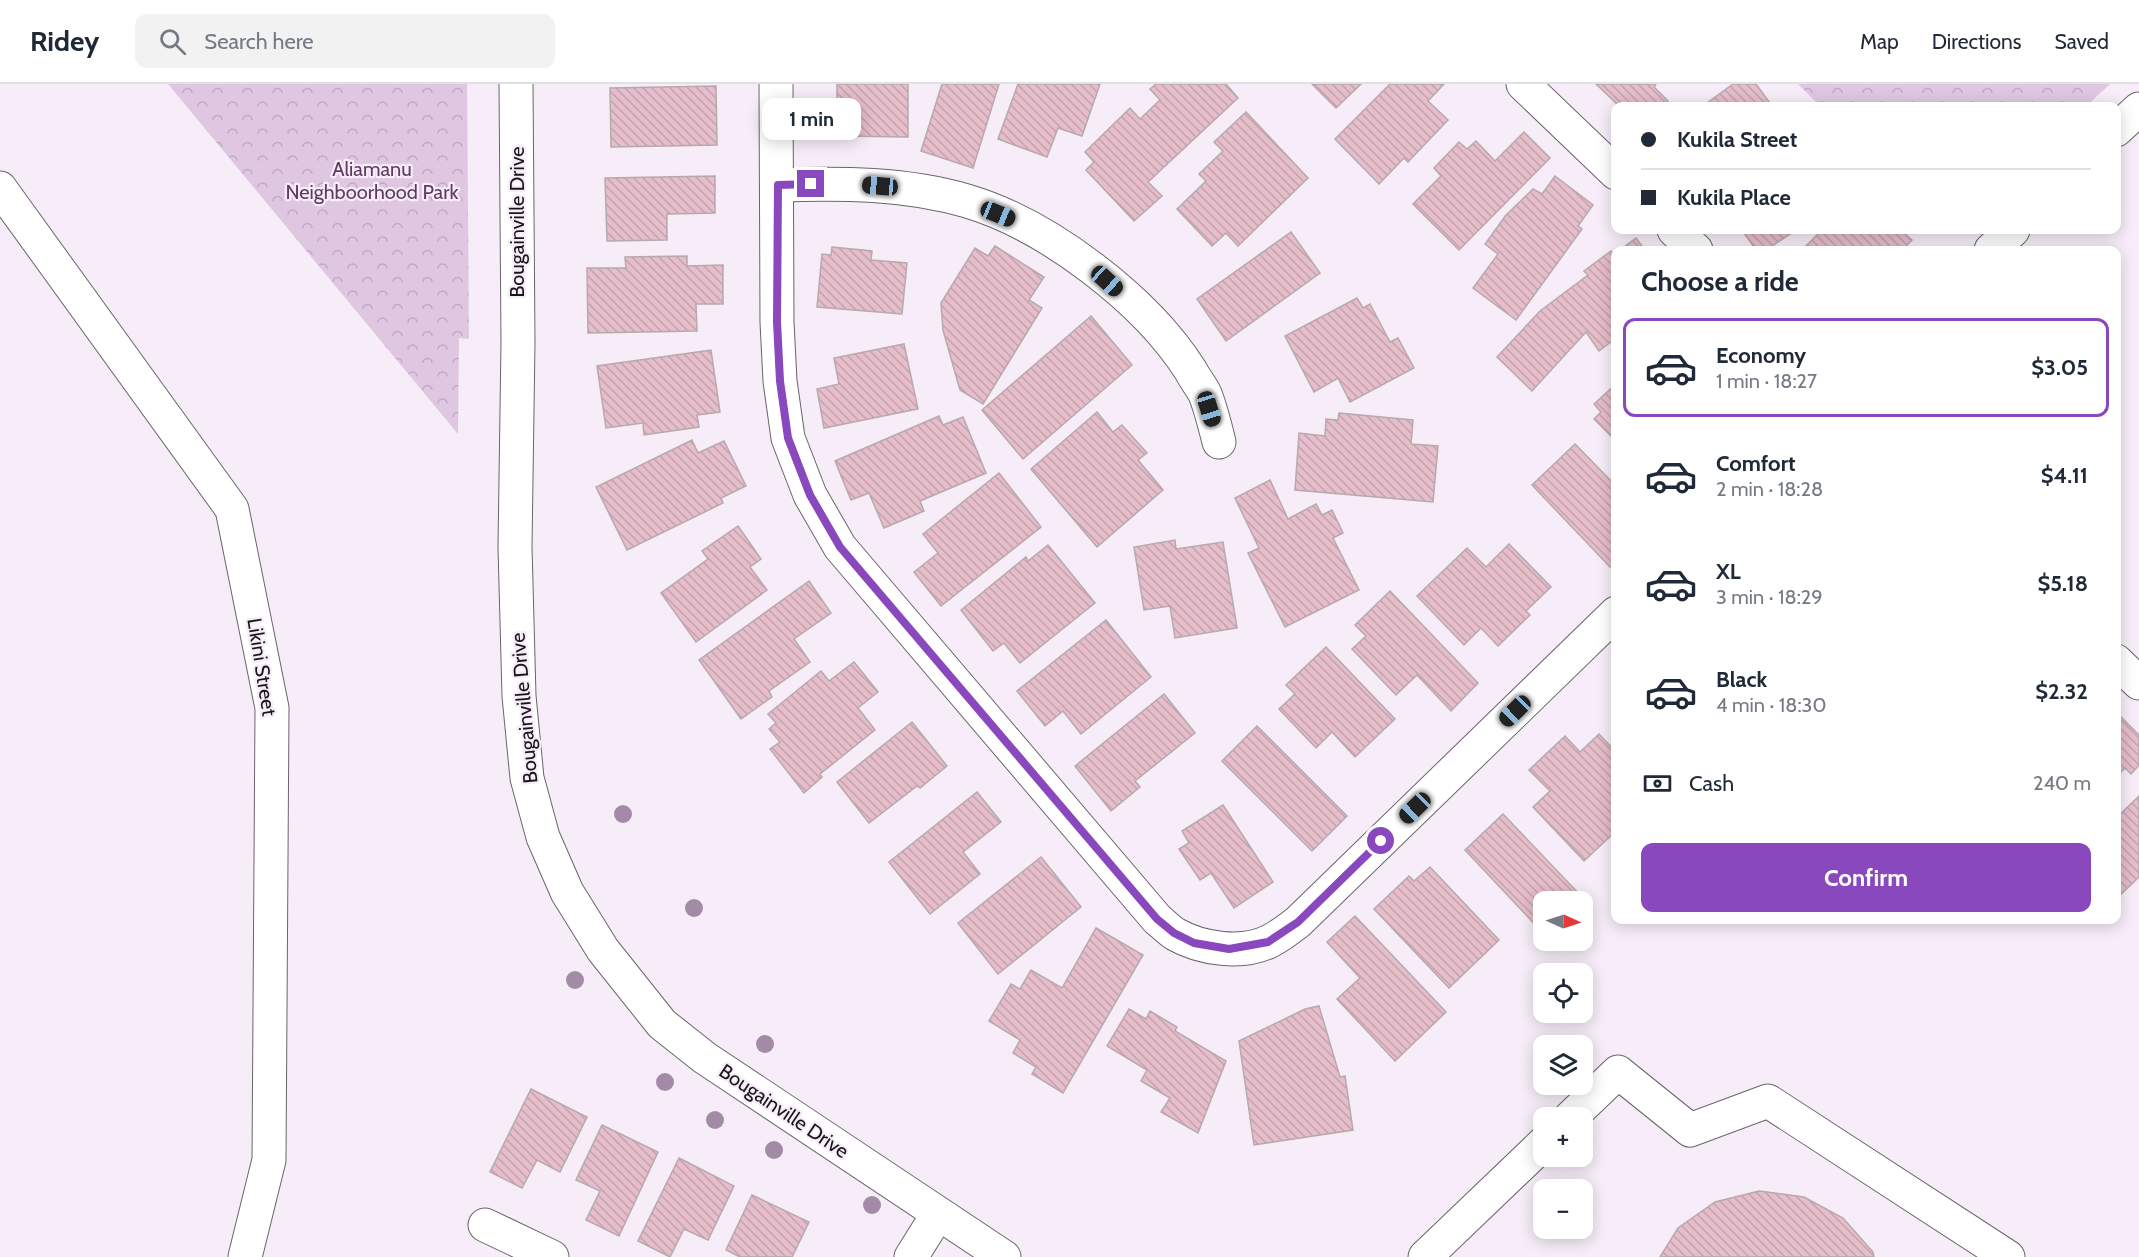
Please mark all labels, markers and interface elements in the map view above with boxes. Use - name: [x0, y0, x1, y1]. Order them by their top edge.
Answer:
- search box: [135, 14, 555, 68]
- text: Ridey: [30, 24, 99, 58]
- icon: search: [156, 25, 189, 58]
- text: Search here: [204, 28, 314, 55]
- text: Map: [1860, 29, 1899, 54]
- text: Directions: [1932, 29, 2021, 54]
- text: Saved: [2054, 29, 2109, 54]
- callout: 1 min: [762, 97, 860, 139]
- text: 1 min: [789, 107, 834, 131]
- text: Kukila Street: [1677, 126, 1797, 153]
- street label: Bougainville Drive: [505, 146, 529, 298]
- park label: Aliamanu Neighboorhood Park: [286, 157, 459, 204]
- route end: [797, 170, 824, 197]
- car: [861, 175, 899, 197]
- text: Kukila Place: [1677, 184, 1791, 211]
- car: [978, 199, 1018, 229]
- car: [1088, 262, 1126, 300]
- text: Choose a ride: [1641, 265, 1799, 298]
- icon: car: [1644, 341, 1698, 395]
- text: Economy: [1716, 342, 1806, 369]
- text: $3.05: [2031, 354, 2088, 381]
- text: 1 min · 18:27: [1716, 369, 1817, 393]
- car: [1195, 389, 1223, 429]
- icon: car: [1644, 449, 1698, 503]
- text: Comfort: [1716, 450, 1795, 477]
- text: $4.11: [2041, 462, 2088, 489]
- text: 2 min · 18:28: [1716, 477, 1823, 501]
- icon: car: [1644, 557, 1698, 611]
- text: XL: [1716, 558, 1741, 585]
- text: $5.18: [2038, 570, 2088, 597]
- text: 3 min · 18:29: [1716, 585, 1823, 609]
- street label: Likini Street: [242, 616, 282, 718]
- street label: Bougainville Drive: [505, 632, 543, 784]
- icon: car: [1644, 665, 1698, 719]
- text: Black: [1716, 666, 1767, 693]
- text: $2.32: [2035, 678, 2088, 705]
- car: [1496, 692, 1534, 730]
- text: 4 min · 18:30: [1716, 693, 1826, 717]
- icon: cash: [1641, 767, 1674, 800]
- text: Cash: [1689, 770, 1734, 797]
- text: 240 m: [2033, 771, 2091, 795]
- car: [1396, 789, 1434, 827]
- route start: [1367, 827, 1394, 854]
- button: Confirm: [1641, 843, 2091, 912]
- north arrow: [1533, 891, 1593, 951]
- map controls: [1533, 891, 1593, 1239]
- button: locate: [1533, 963, 1593, 1023]
- button: layers: [1533, 1035, 1593, 1095]
- street label: Bougainville Drive: [715, 1059, 853, 1163]
- button: +: [1533, 1107, 1593, 1167]
- button: −: [1533, 1179, 1593, 1239]

